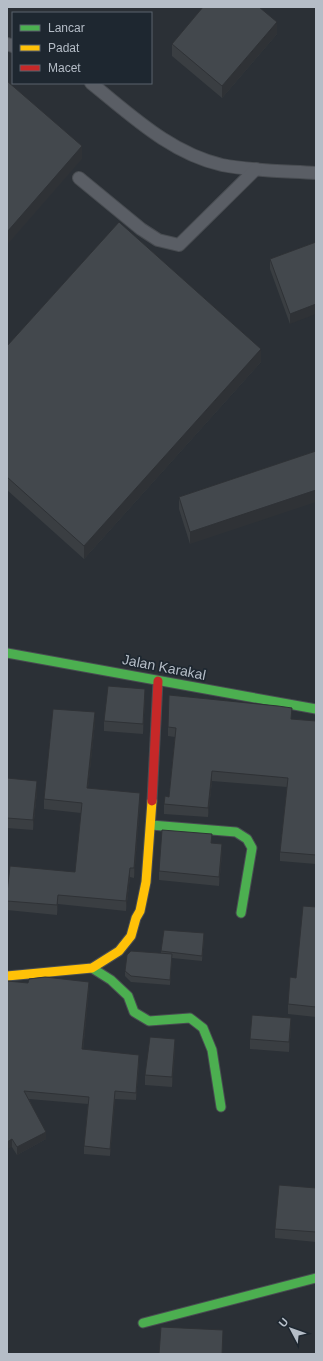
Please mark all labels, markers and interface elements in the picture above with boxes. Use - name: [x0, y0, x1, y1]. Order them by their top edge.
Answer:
- legend: [12, 12, 152, 84]
- text: Lancar: [48, 21, 85, 35]
- text: Padat: [48, 41, 80, 55]
- text: Macet: [48, 61, 81, 75]
- street label: Jalan Karakal: [121, 651, 207, 683]
- north arrow: [271, 1309, 311, 1349]
- text: U: [276, 1315, 291, 1329]

